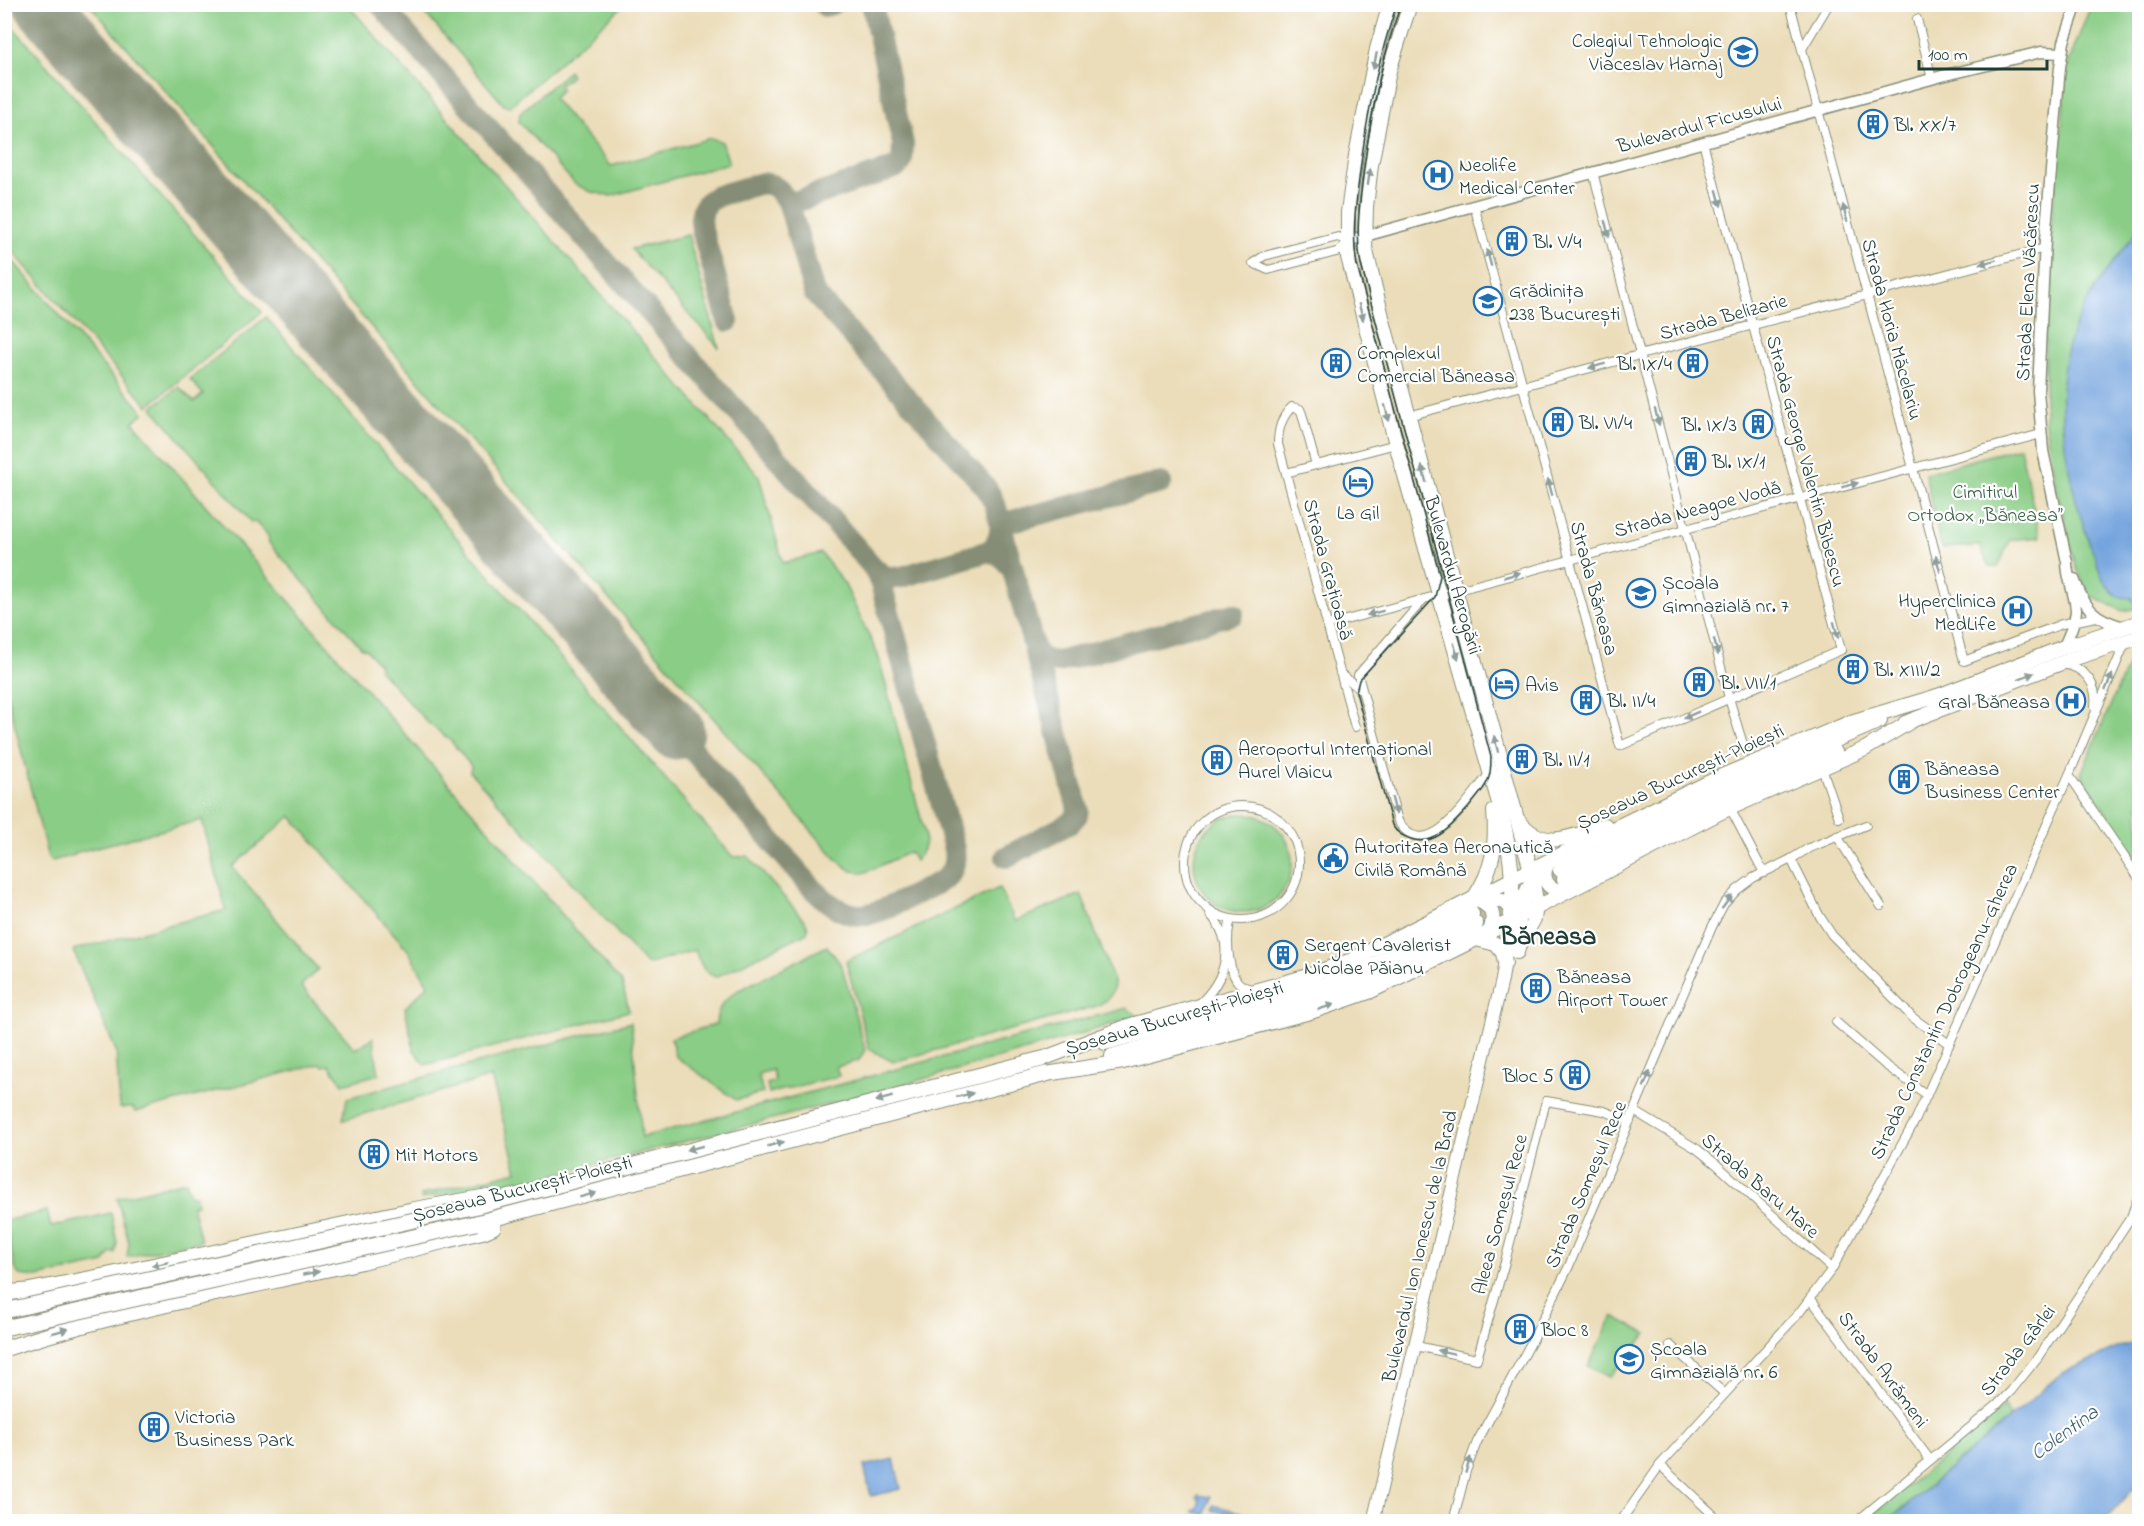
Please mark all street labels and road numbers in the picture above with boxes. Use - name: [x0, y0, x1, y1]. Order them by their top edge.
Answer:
- street label: Bulevardul Ficusului: [1613, 90, 1785, 163]
- street label: Strada Elena Văcărescu: [2010, 183, 2049, 382]
- street label: Strada Horia Măcelariu: [1852, 236, 1929, 424]
- street label: Strada Belizarie: [1657, 287, 1791, 349]
- street label: Strada George Valentin Bibescu: [1756, 333, 1852, 591]
- street label: Strada Neagoe Vodă: [1611, 474, 1784, 548]
- street label: Bulevardul Aerogării: [1414, 492, 1488, 658]
- street label: Strada Grațioasă: [1294, 496, 1359, 643]
- street label: Strada Băneasa: [1561, 518, 1624, 659]
- street label: Șoseaua București-Ploiești: [1573, 717, 1790, 839]
- street label: Strada Constantin Dobrogeanu-Gherea: [1864, 859, 2028, 1165]
- street label: Șoseaua București-Ploiești: [1062, 974, 1287, 1064]
- street label: Strada Someșul Rece: [1539, 1097, 1636, 1273]
- street label: Bulevardul Ion Ionescu de la Brad: [1376, 1108, 1467, 1386]
- street label: Strada Baru Mare: [1694, 1127, 1825, 1247]
- street label: Aleea Someșul Rece: [1466, 1131, 1537, 1298]
- street label: Șoseaua București-Ploiești: [410, 1149, 636, 1232]
- street label: Strada Gârlei: [1974, 1300, 2064, 1403]
- street label: Strada Avrămeni: [1830, 1306, 1934, 1435]

